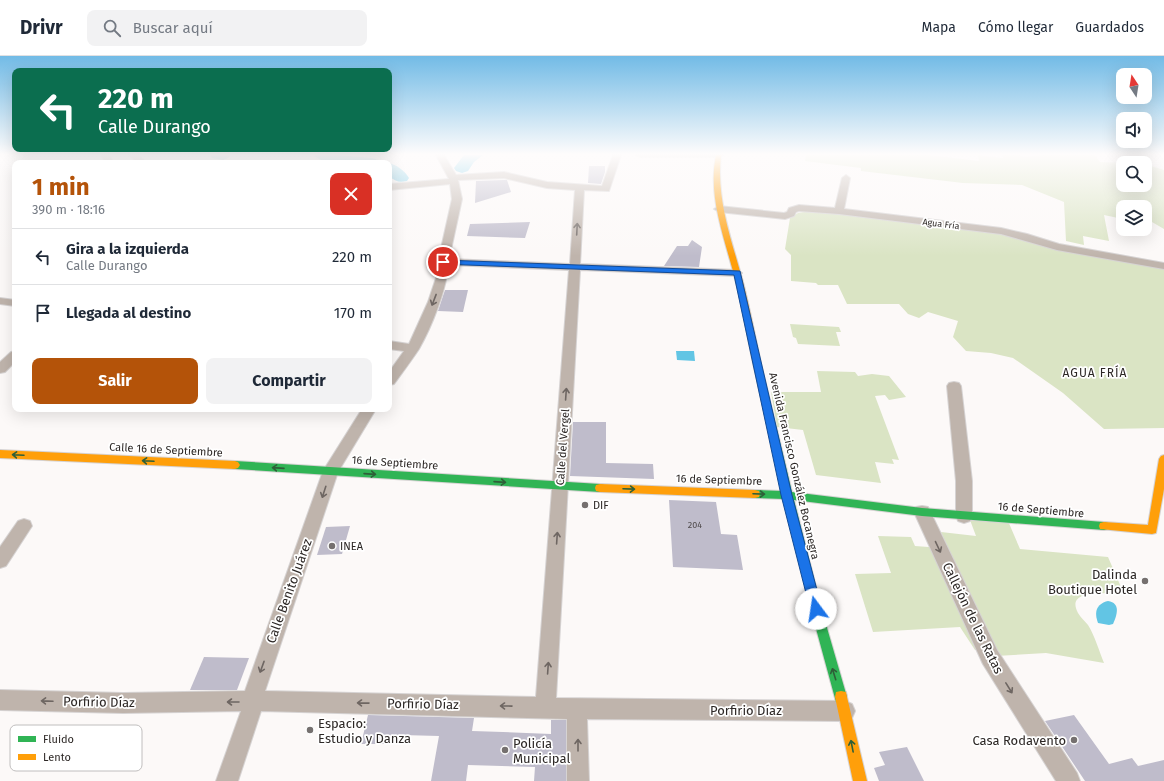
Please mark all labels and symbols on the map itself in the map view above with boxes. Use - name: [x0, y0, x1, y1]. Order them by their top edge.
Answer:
- north arrow: [1116, 68, 1152, 104]
- street label: Agua Fría: [922, 217, 960, 231]
- one-way arrow: [574, 223, 581, 236]
- pin: [426, 245, 460, 279]
- one-way arrow: [430, 294, 438, 306]
- district label: AGUA FRÍA: [1063, 365, 1127, 380]
- street label: Avenida Francisco González Bocanegra: [766, 371, 822, 561]
- one-way arrow: [563, 388, 570, 401]
- street label: Calle del Vergel: [554, 408, 572, 486]
- street label: Calle 16 de Septiembre: [109, 441, 223, 459]
- one-way arrow: [12, 451, 25, 458]
- street label: 16 de Septiembre: [351, 453, 439, 473]
- one-way arrow: [142, 457, 155, 465]
- one-way arrow: [272, 464, 285, 471]
- one-way arrow: [363, 470, 376, 477]
- street label: 16 de Septiembre: [676, 472, 762, 488]
- one-way arrow: [493, 479, 506, 486]
- one-way arrow: [320, 485, 327, 498]
- one-way arrow: [622, 485, 635, 492]
- one-way arrow: [752, 490, 765, 497]
- place label: DIF: [593, 499, 609, 512]
- marker: DIF: [580, 500, 590, 510]
- street label: 16 de Septiembre: [997, 500, 1085, 520]
- house number: 204: [688, 520, 702, 530]
- one-way arrow: [553, 532, 560, 545]
- street label: Calle Benito Juárez: [263, 537, 315, 645]
- place label: INEA: [340, 540, 364, 553]
- marker: INEA: [327, 541, 337, 551]
- one-way arrow: [935, 541, 942, 553]
- street label: Callejón de las Ratas: [940, 560, 1006, 676]
- place label: Dalinda Boutique Hotel: [1048, 567, 1137, 597]
- marker: Dalinda Boutique Hotel: [1140, 576, 1150, 586]
- position arrow: [795, 588, 837, 630]
- one-way arrow: [258, 661, 266, 673]
- one-way arrow: [544, 662, 552, 675]
- one-way arrow: [830, 667, 837, 680]
- one-way arrow: [1005, 682, 1013, 693]
- street label: Porfirio Díaz: [63, 694, 135, 710]
- street label: Porfirio Díaz: [387, 696, 459, 712]
- one-way arrow: [41, 697, 54, 705]
- one-way arrow: [227, 698, 240, 706]
- one-way arrow: [356, 699, 369, 707]
- one-way arrow: [500, 702, 513, 710]
- street label: Porfirio Díaz: [710, 703, 782, 718]
- place label: Espacio: Estudio y Danza: [318, 716, 411, 746]
- legend: [10, 725, 142, 771]
- marker: Espacio: Estudio y Danza: [305, 725, 315, 735]
- text: Fluido: [43, 733, 74, 746]
- place label: Casa Rodavento: [972, 733, 1066, 748]
- marker: Casa Rodavento: [1069, 735, 1079, 745]
- place label: Policía Municipal: [513, 736, 570, 766]
- one-way arrow: [574, 739, 582, 752]
- one-way arrow: [847, 740, 855, 753]
- marker: Policía Municipal: [500, 745, 510, 755]
- text: Lento: [43, 751, 71, 764]

